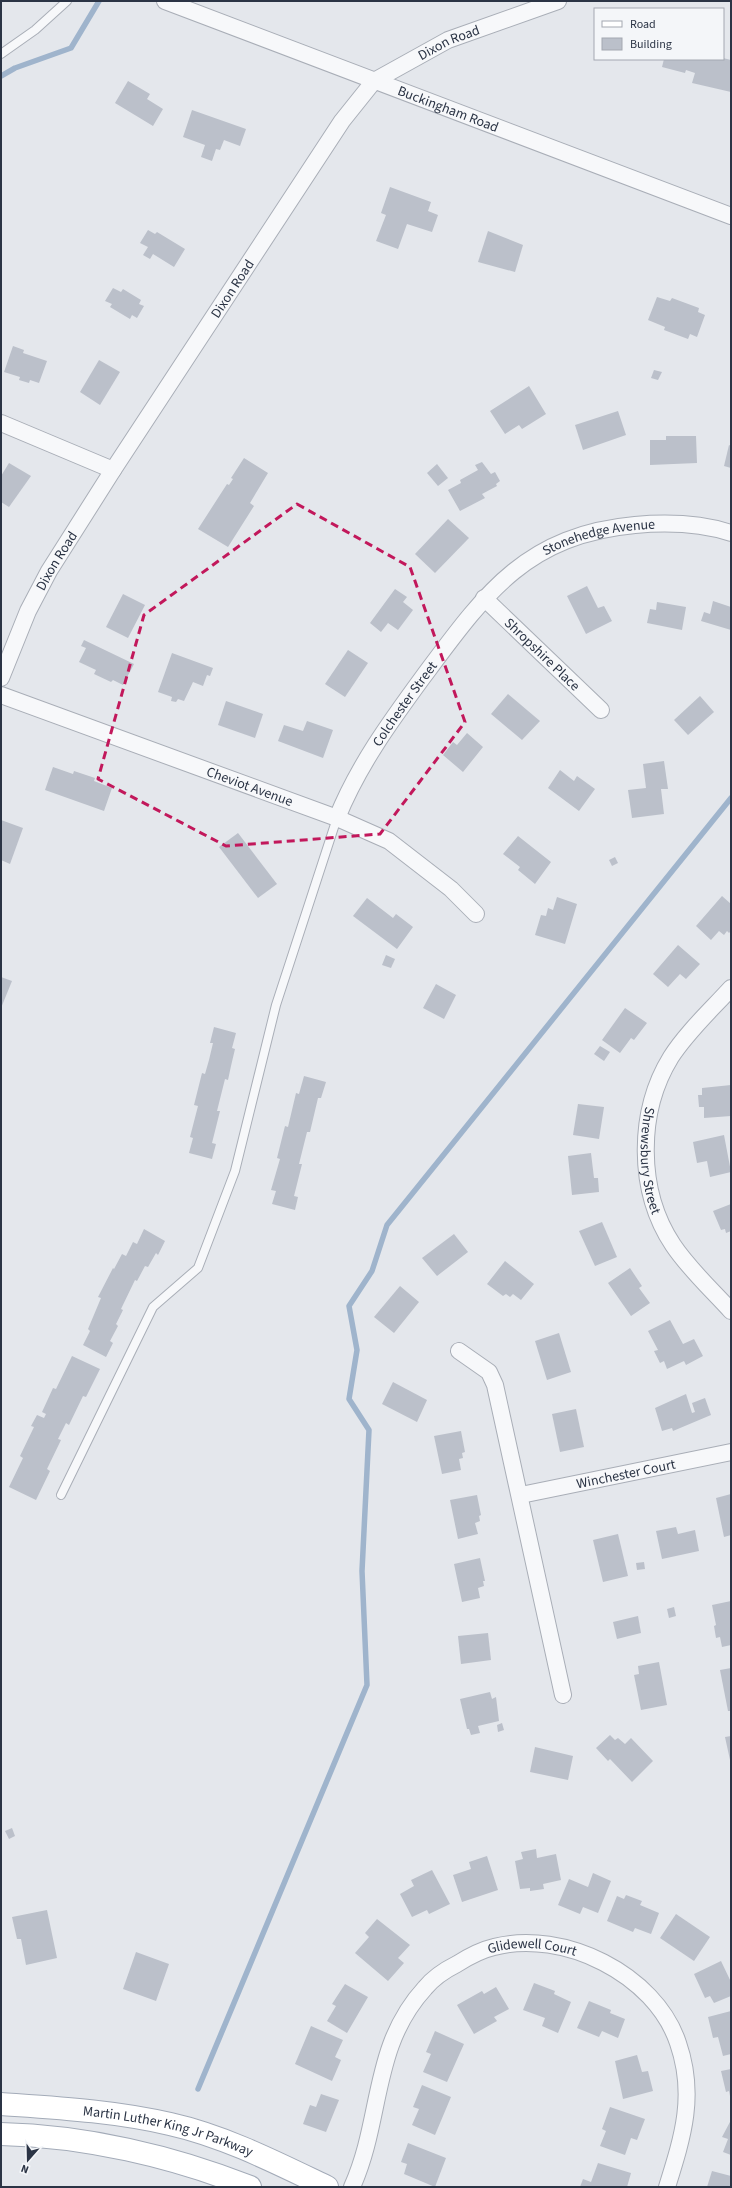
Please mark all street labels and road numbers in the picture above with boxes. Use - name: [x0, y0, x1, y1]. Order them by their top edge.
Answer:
- street label: Dixon Road: [414, 21, 483, 66]
- street label: Buckingham Road: [395, 81, 501, 138]
- street label: Dixon Road: [206, 256, 259, 322]
- street label: Stonehedge Avenue: [539, 515, 656, 561]
- street label: Dixon Road: [31, 528, 83, 594]
- street label: Shropshire Place: [499, 614, 584, 696]
- street label: Colchester Street: [368, 657, 443, 751]
- street label: Cheviot Avenue: [203, 762, 296, 812]
- street label: Shrewsbury Street: [635, 1105, 666, 1217]
- street label: Winchester Court: [575, 1455, 678, 1494]
- street label: Glidewell Court: [485, 1934, 579, 1962]
- street label: Martin Luther King Jr Parkway: [82, 2101, 256, 2162]

